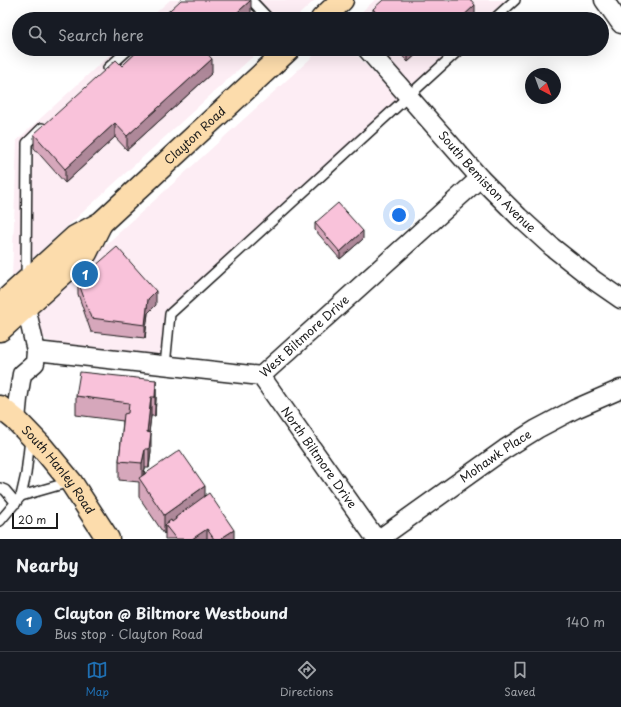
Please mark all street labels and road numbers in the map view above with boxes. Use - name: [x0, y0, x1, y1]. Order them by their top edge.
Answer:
- street label: Clayton Road: [160, 102, 229, 168]
- street label: South Bemiston Avenue: [435, 127, 540, 236]
- street label: West Biltmore Drive: [255, 291, 353, 381]
- street label: North Biltmore Drive: [277, 403, 362, 512]
- street label: South Hanley Road: [18, 421, 99, 517]
- street label: Mohawk Place: [456, 425, 535, 487]

